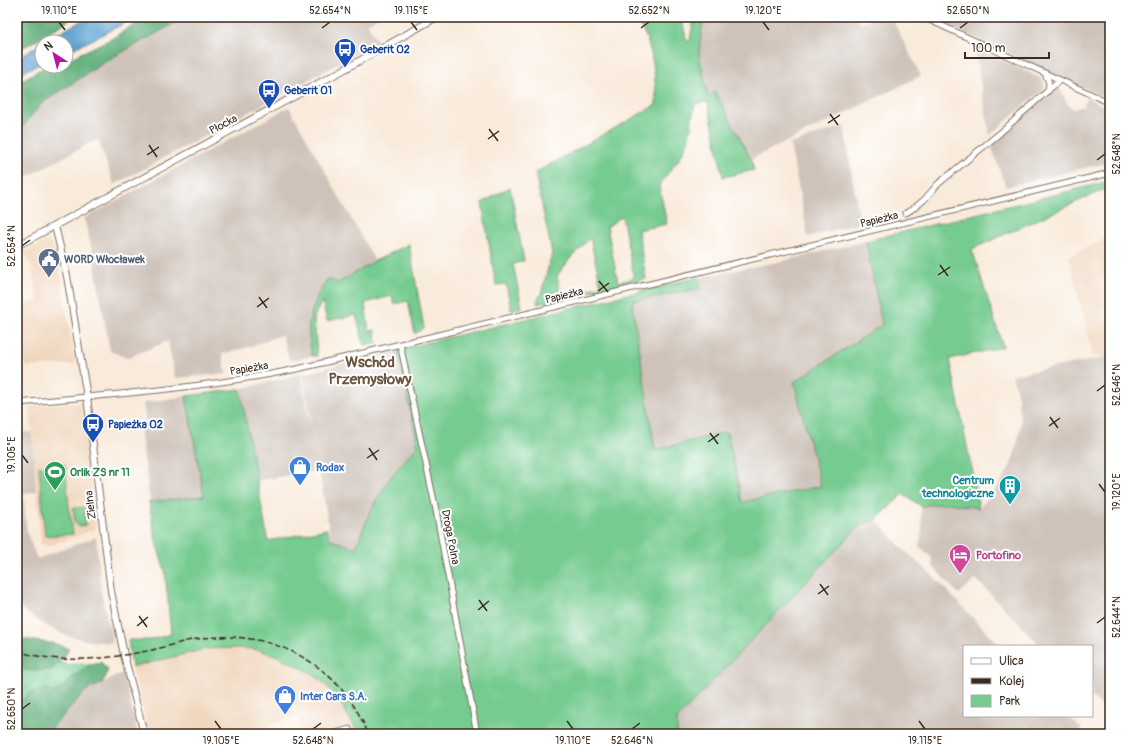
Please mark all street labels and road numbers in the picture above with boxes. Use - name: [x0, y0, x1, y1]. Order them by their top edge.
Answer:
- street label: Płocka: [207, 112, 240, 137]
- street label: Papieżka: [859, 208, 900, 230]
- street label: Papieżka: [544, 284, 585, 306]
- street label: Papieżka: [229, 359, 269, 378]
- street label: Zielna: [82, 490, 99, 520]
- street label: Droga Polna: [439, 509, 462, 566]

